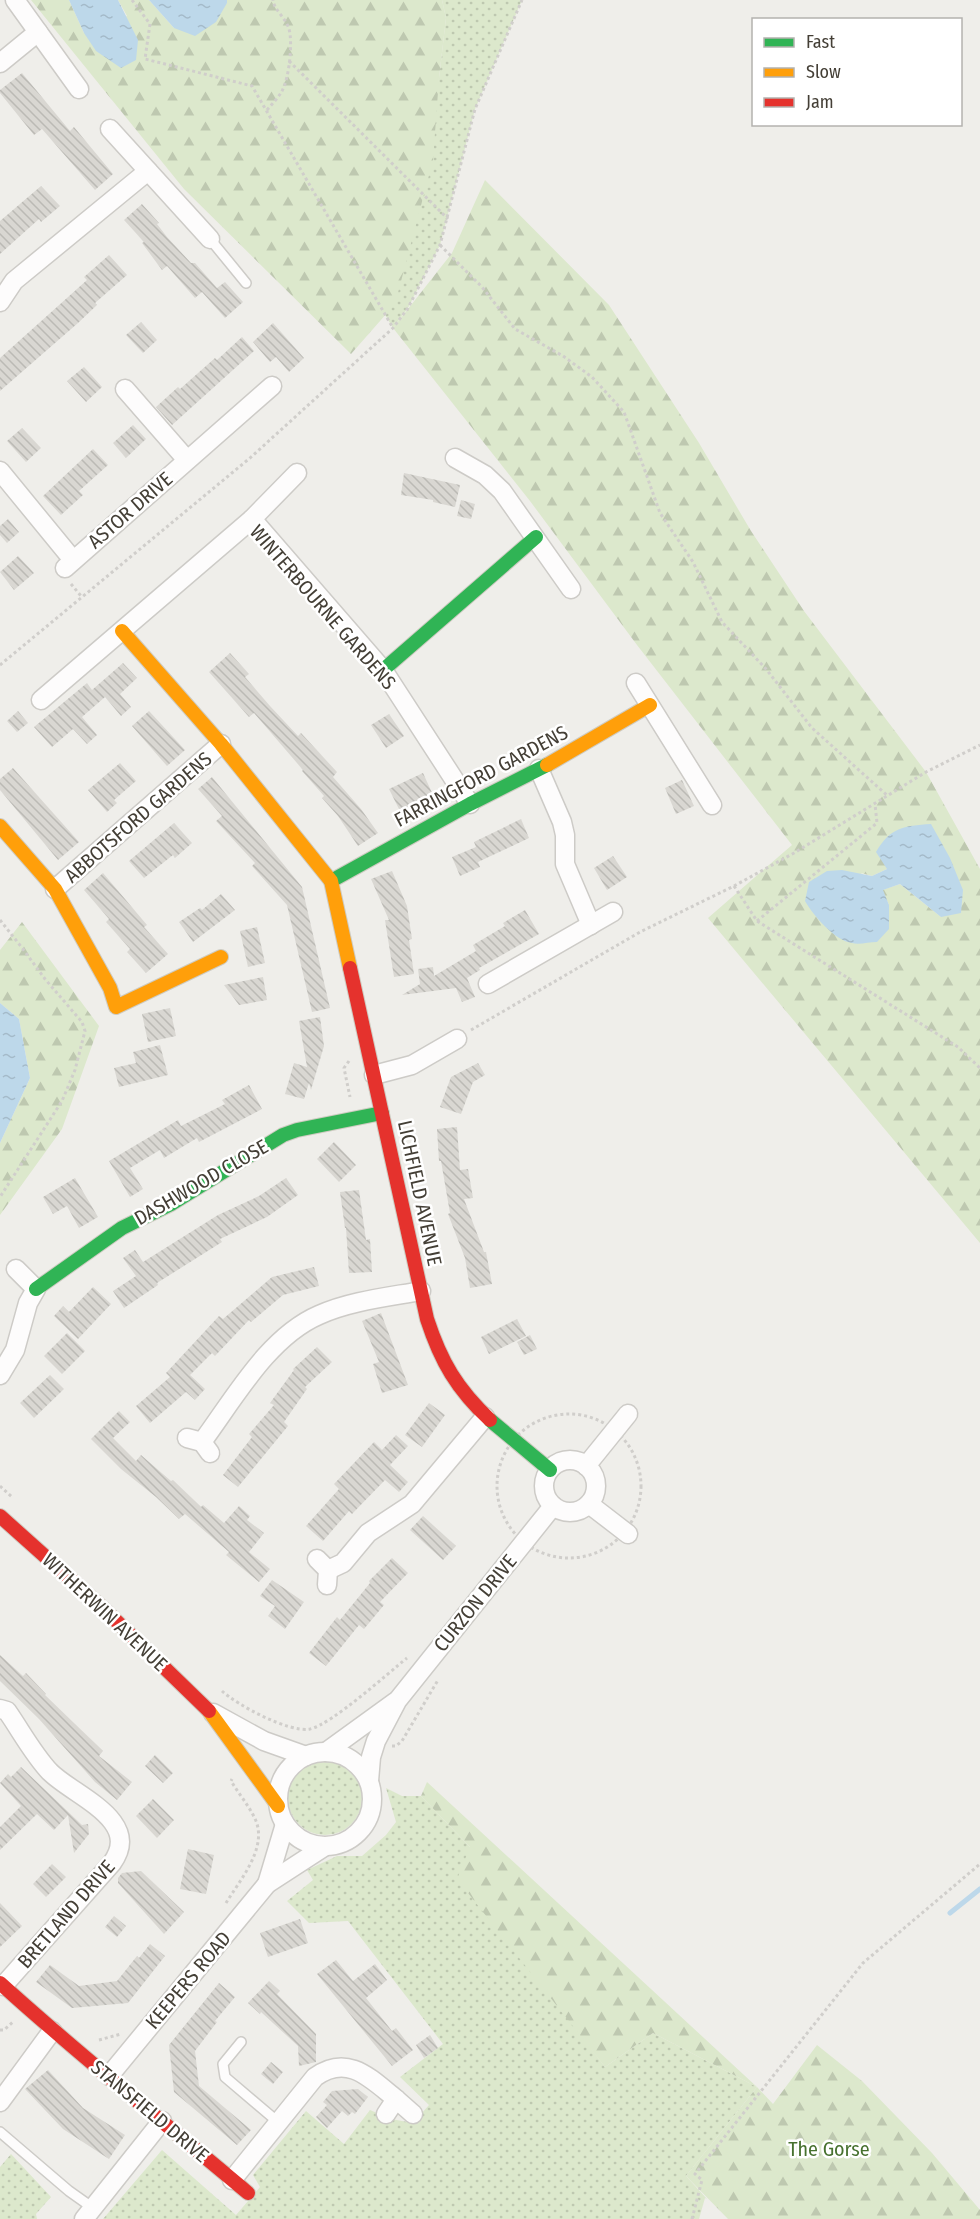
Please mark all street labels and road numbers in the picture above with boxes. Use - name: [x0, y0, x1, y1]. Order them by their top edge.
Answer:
- street label: ASTOR DRIVE: [83, 467, 177, 553]
- street label: WINTERBOURNE GARDENS: [245, 520, 401, 694]
- street label: FARRINGFORD GARDENS: [390, 720, 572, 832]
- street label: ABBOTSFORD GARDENS: [59, 746, 217, 887]
- street label: LICHFIELD AVENUE: [393, 1118, 447, 1268]
- street label: DASHWOOD CLOSE: [130, 1134, 272, 1230]
- street label: WITHERWIN AVENUE: [38, 1548, 172, 1676]
- street label: CURZON DRIVE: [429, 1550, 521, 1656]
- street label: BRETLAND DRIVE: [12, 1855, 120, 1973]
- street label: KEEPERS ROAD: [140, 1926, 236, 2034]
- street label: STANSFIELD DRIVE: [86, 2055, 214, 2167]

